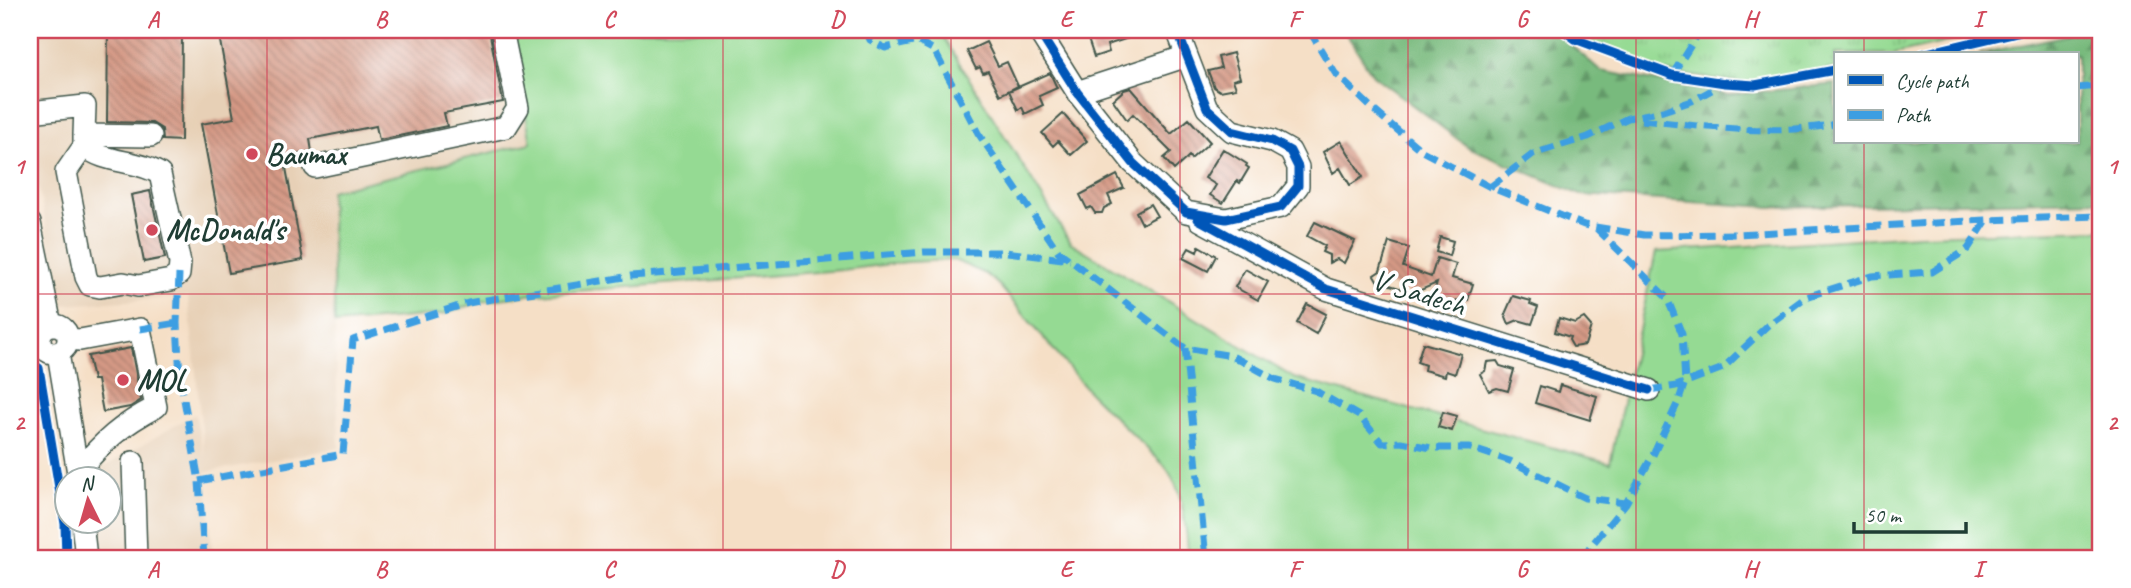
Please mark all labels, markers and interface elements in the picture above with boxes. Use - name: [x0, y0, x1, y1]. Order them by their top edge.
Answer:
- text: A: [147, 5, 161, 34]
- text: B: [375, 5, 389, 34]
- text: C: [604, 5, 618, 34]
- text: D: [830, 5, 846, 34]
- text: E: [1060, 5, 1076, 34]
- text: F: [1289, 5, 1305, 34]
- text: G: [1516, 5, 1531, 34]
- text: H: [1743, 5, 1761, 34]
- text: I: [1973, 5, 1988, 34]
- legend: [1834, 52, 2078, 144]
- text: Cycle path: [1896, 68, 1969, 94]
- text: Path: [1896, 102, 1932, 128]
- place label: Baumax: [266, 135, 349, 173]
- marker: Baumax: [244, 146, 260, 162]
- text: 1: [14, 152, 27, 181]
- text: 1: [2107, 152, 2120, 181]
- place label: McDonald's: [166, 211, 288, 249]
- marker: McDonald's: [144, 222, 160, 238]
- street label: V Sadech: [1368, 260, 1471, 324]
- place label: MOL: [137, 361, 188, 399]
- marker: MOL: [115, 372, 131, 388]
- text: 2: [14, 408, 27, 437]
- text: 2: [2107, 408, 2120, 437]
- north arrow: [52, 466, 122, 536]
- text: N: [80, 471, 97, 497]
- scale bar: [1854, 490, 1966, 534]
- text: 50 m: [1865, 502, 1903, 528]
- text: A: [147, 555, 161, 584]
- text: B: [375, 555, 389, 584]
- text: C: [604, 555, 618, 584]
- text: D: [830, 555, 846, 584]
- text: E: [1060, 555, 1076, 584]
- text: F: [1289, 555, 1305, 584]
- text: G: [1516, 555, 1531, 584]
- text: H: [1743, 555, 1761, 584]
- text: I: [1973, 555, 1988, 584]

